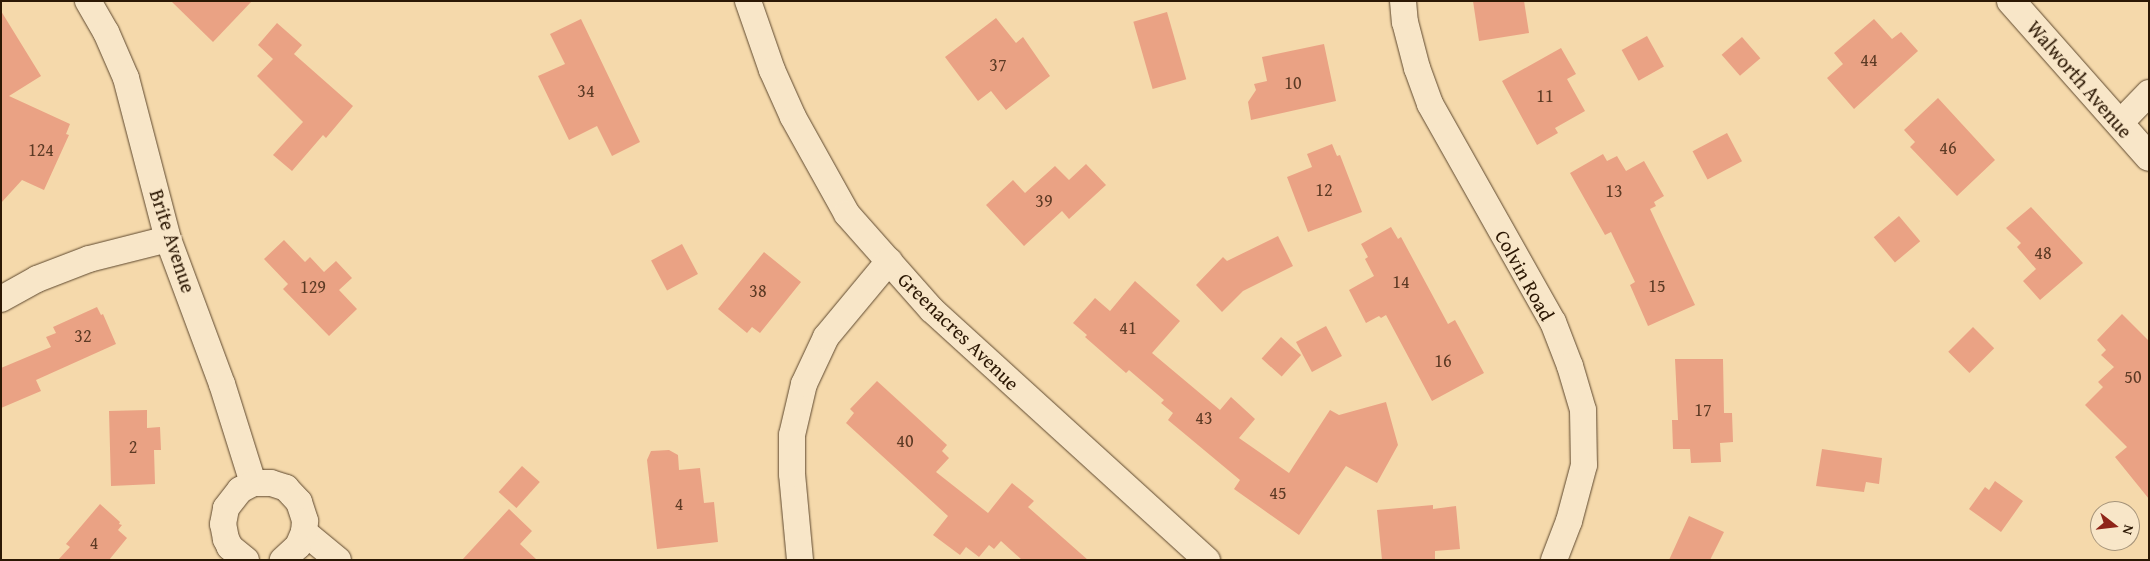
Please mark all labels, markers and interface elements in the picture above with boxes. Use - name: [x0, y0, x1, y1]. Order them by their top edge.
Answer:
- street label: Walworth Avenue: [2022, 15, 2138, 143]
- house number: 44: [1860, 49, 1878, 71]
- house number: 37: [989, 54, 1007, 76]
- house number: 10: [1284, 72, 1302, 94]
- house number: 34: [577, 80, 595, 102]
- house number: 11: [1536, 85, 1554, 107]
- house number: 46: [1939, 137, 1957, 159]
- house number: 124: [28, 139, 54, 161]
- house number: 12: [1315, 179, 1333, 201]
- house number: 13: [1605, 180, 1623, 202]
- street label: Brite Avenue: [145, 186, 201, 296]
- house number: 39: [1035, 190, 1053, 212]
- street label: Colvin Road: [1490, 226, 1560, 324]
- house number: 48: [2034, 242, 2052, 264]
- street label: Greenacres Avenue: [893, 267, 1025, 395]
- house number: 14: [1392, 271, 1410, 293]
- house number: 15: [1648, 275, 1666, 297]
- house number: 129: [300, 276, 326, 298]
- house number: 38: [749, 280, 767, 302]
- house number: 41: [1119, 317, 1137, 339]
- house number: 32: [74, 325, 92, 347]
- house number: 16: [1434, 350, 1452, 372]
- house number: 50: [2124, 366, 2142, 388]
- house number: 17: [1694, 399, 1712, 421]
- house number: 43: [1195, 407, 1213, 429]
- house number: 40: [896, 430, 914, 452]
- house number: 2: [129, 436, 137, 458]
- house number: 45: [1269, 482, 1287, 504]
- house number: 4: [675, 493, 683, 515]
- north arrow: [2090, 501, 2140, 551]
- text: N: [2118, 523, 2139, 537]
- house number: 4: [90, 532, 98, 554]

